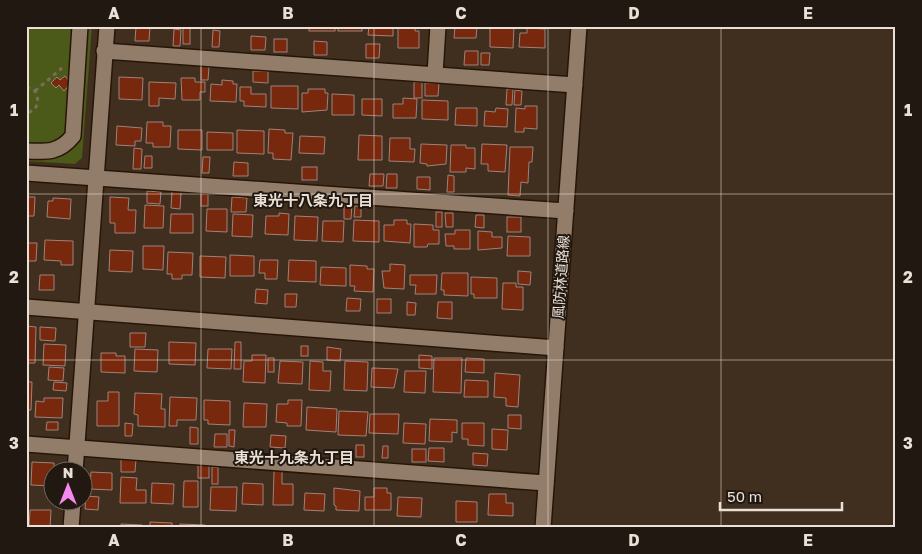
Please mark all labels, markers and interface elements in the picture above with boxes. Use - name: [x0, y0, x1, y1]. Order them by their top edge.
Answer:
- text: A: [108, 3, 120, 23]
- text: B: [282, 3, 294, 23]
- text: C: [455, 3, 467, 23]
- text: D: [628, 3, 640, 23]
- text: E: [803, 3, 813, 23]
- text: 1: [10, 100, 18, 120]
- text: 1: [904, 100, 912, 120]
- district label: 東光十八条九丁目: [253, 191, 373, 209]
- street label: 風防林道路線: [549, 234, 572, 319]
- text: 2: [9, 267, 19, 287]
- text: 2: [903, 267, 913, 287]
- text: 3: [9, 433, 19, 453]
- text: 3: [903, 433, 913, 453]
- district label: 東光十九条九丁目: [234, 448, 354, 466]
- north arrow: [42, 462, 92, 512]
- text: N: [63, 464, 73, 481]
- scale bar: [720, 479, 842, 511]
- text: 50 m: [727, 487, 762, 505]
- text: A: [108, 530, 120, 550]
- text: B: [282, 530, 294, 550]
- text: C: [455, 530, 467, 550]
- text: D: [628, 530, 640, 550]
- text: E: [803, 530, 813, 550]

